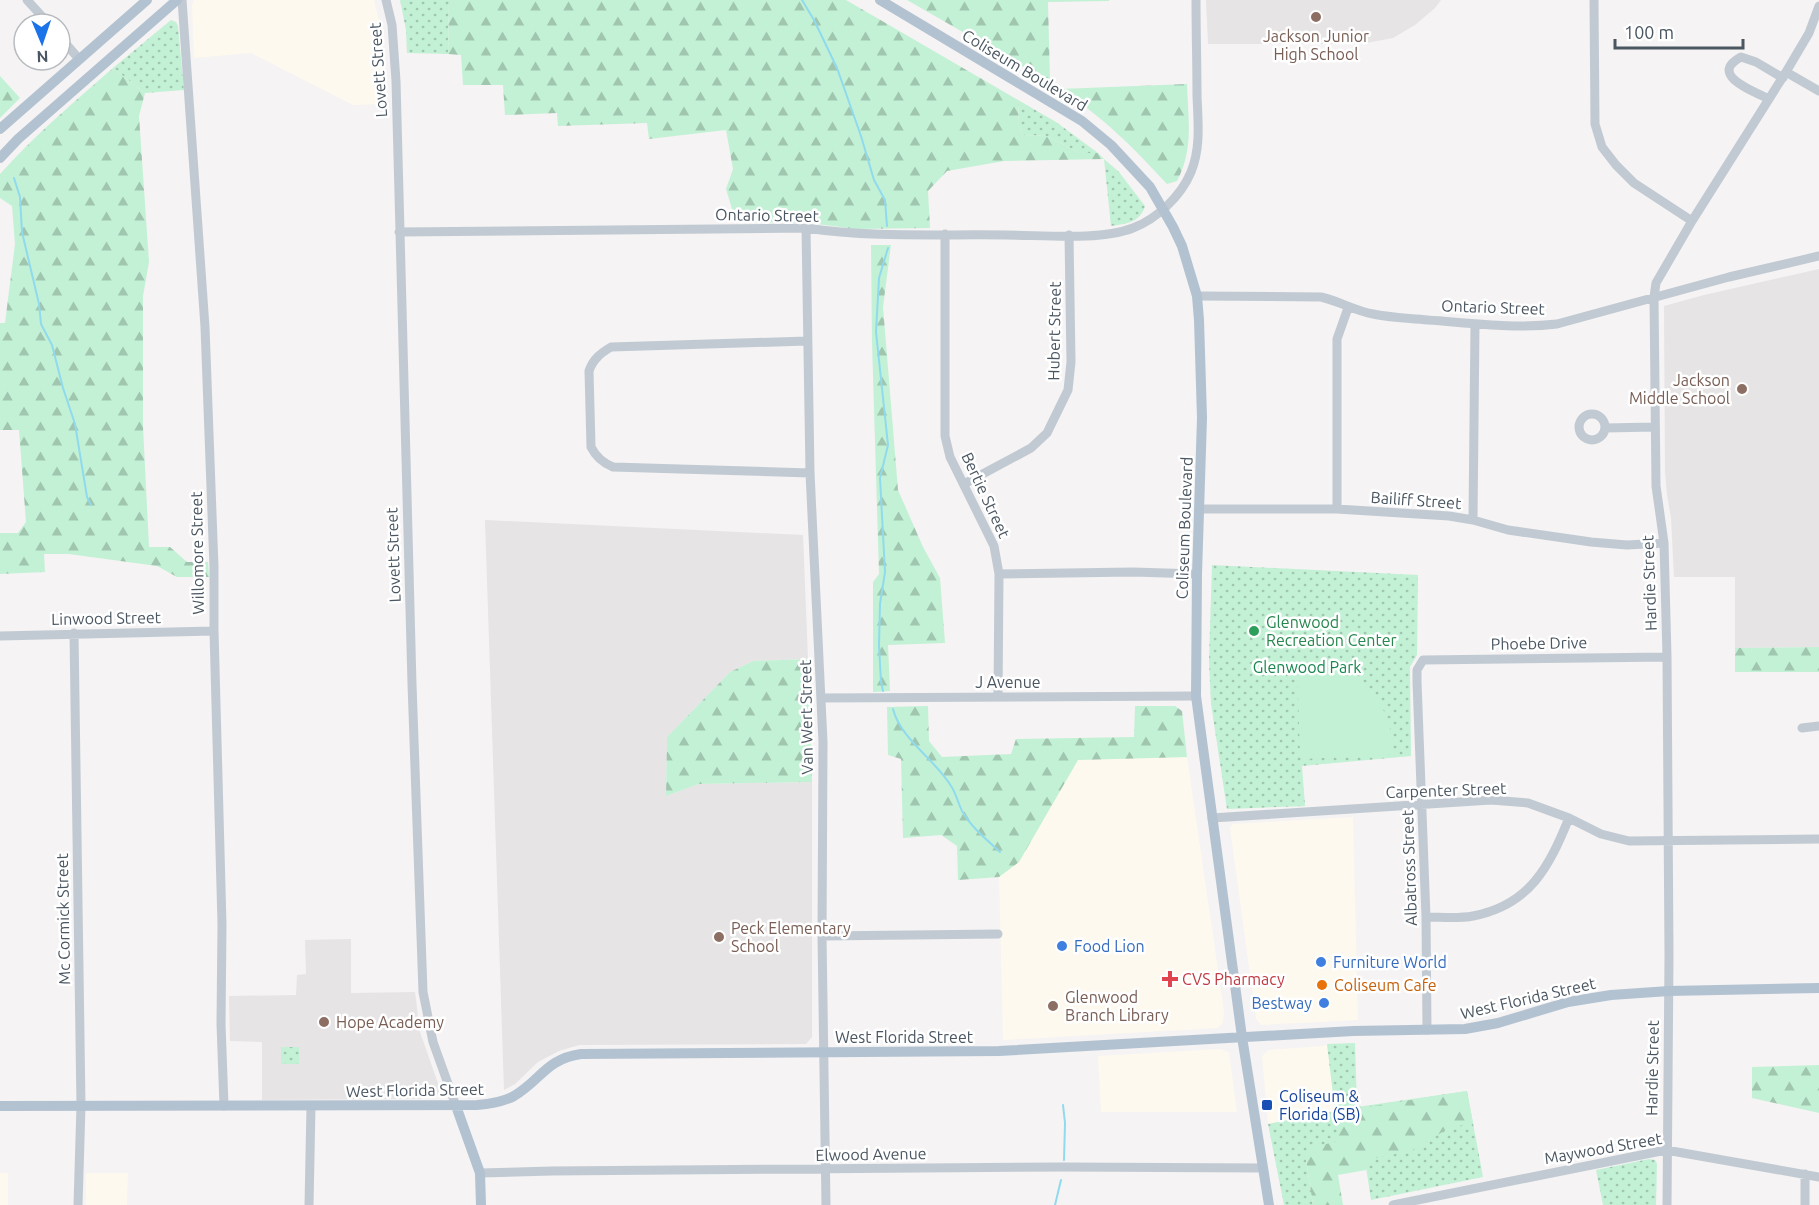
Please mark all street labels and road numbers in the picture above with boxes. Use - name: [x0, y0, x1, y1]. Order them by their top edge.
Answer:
- street label: Lovett Street: [366, 21, 390, 118]
- street label: Coliseum Boulevard: [959, 26, 1091, 114]
- street label: Ontario Street: [715, 205, 820, 225]
- street label: Hubert Street: [1044, 281, 1064, 381]
- street label: Ontario Street: [1441, 296, 1546, 318]
- street label: Bertie Street: [958, 449, 1014, 541]
- street label: Coliseum Boulevard: [1173, 456, 1195, 600]
- street label: Bailiff Street: [1370, 488, 1463, 512]
- street label: Willomore Street: [187, 491, 207, 615]
- street label: Lovett Street: [382, 507, 404, 603]
- street label: Hardie Street: [1638, 534, 1660, 631]
- street label: Linwood Street: [51, 608, 162, 628]
- street label: Phoebe Drive: [1491, 633, 1587, 653]
- street label: Van Wert Street: [796, 659, 816, 775]
- street label: J Avenue: [975, 673, 1041, 691]
- street label: Carpenter Street: [1385, 779, 1507, 801]
- street label: Albatross Street: [1398, 809, 1420, 926]
- street label: Mc Cormick Street: [53, 852, 73, 985]
- street label: West Florida Street: [1459, 974, 1598, 1022]
- street label: Hardie Street: [1642, 1019, 1662, 1116]
- street label: West Florida Street: [835, 1028, 974, 1046]
- street label: West Florida Street: [346, 1080, 485, 1100]
- street label: Maywood Street: [1543, 1129, 1664, 1167]
- street label: Elwood Avenue: [815, 1144, 927, 1164]

